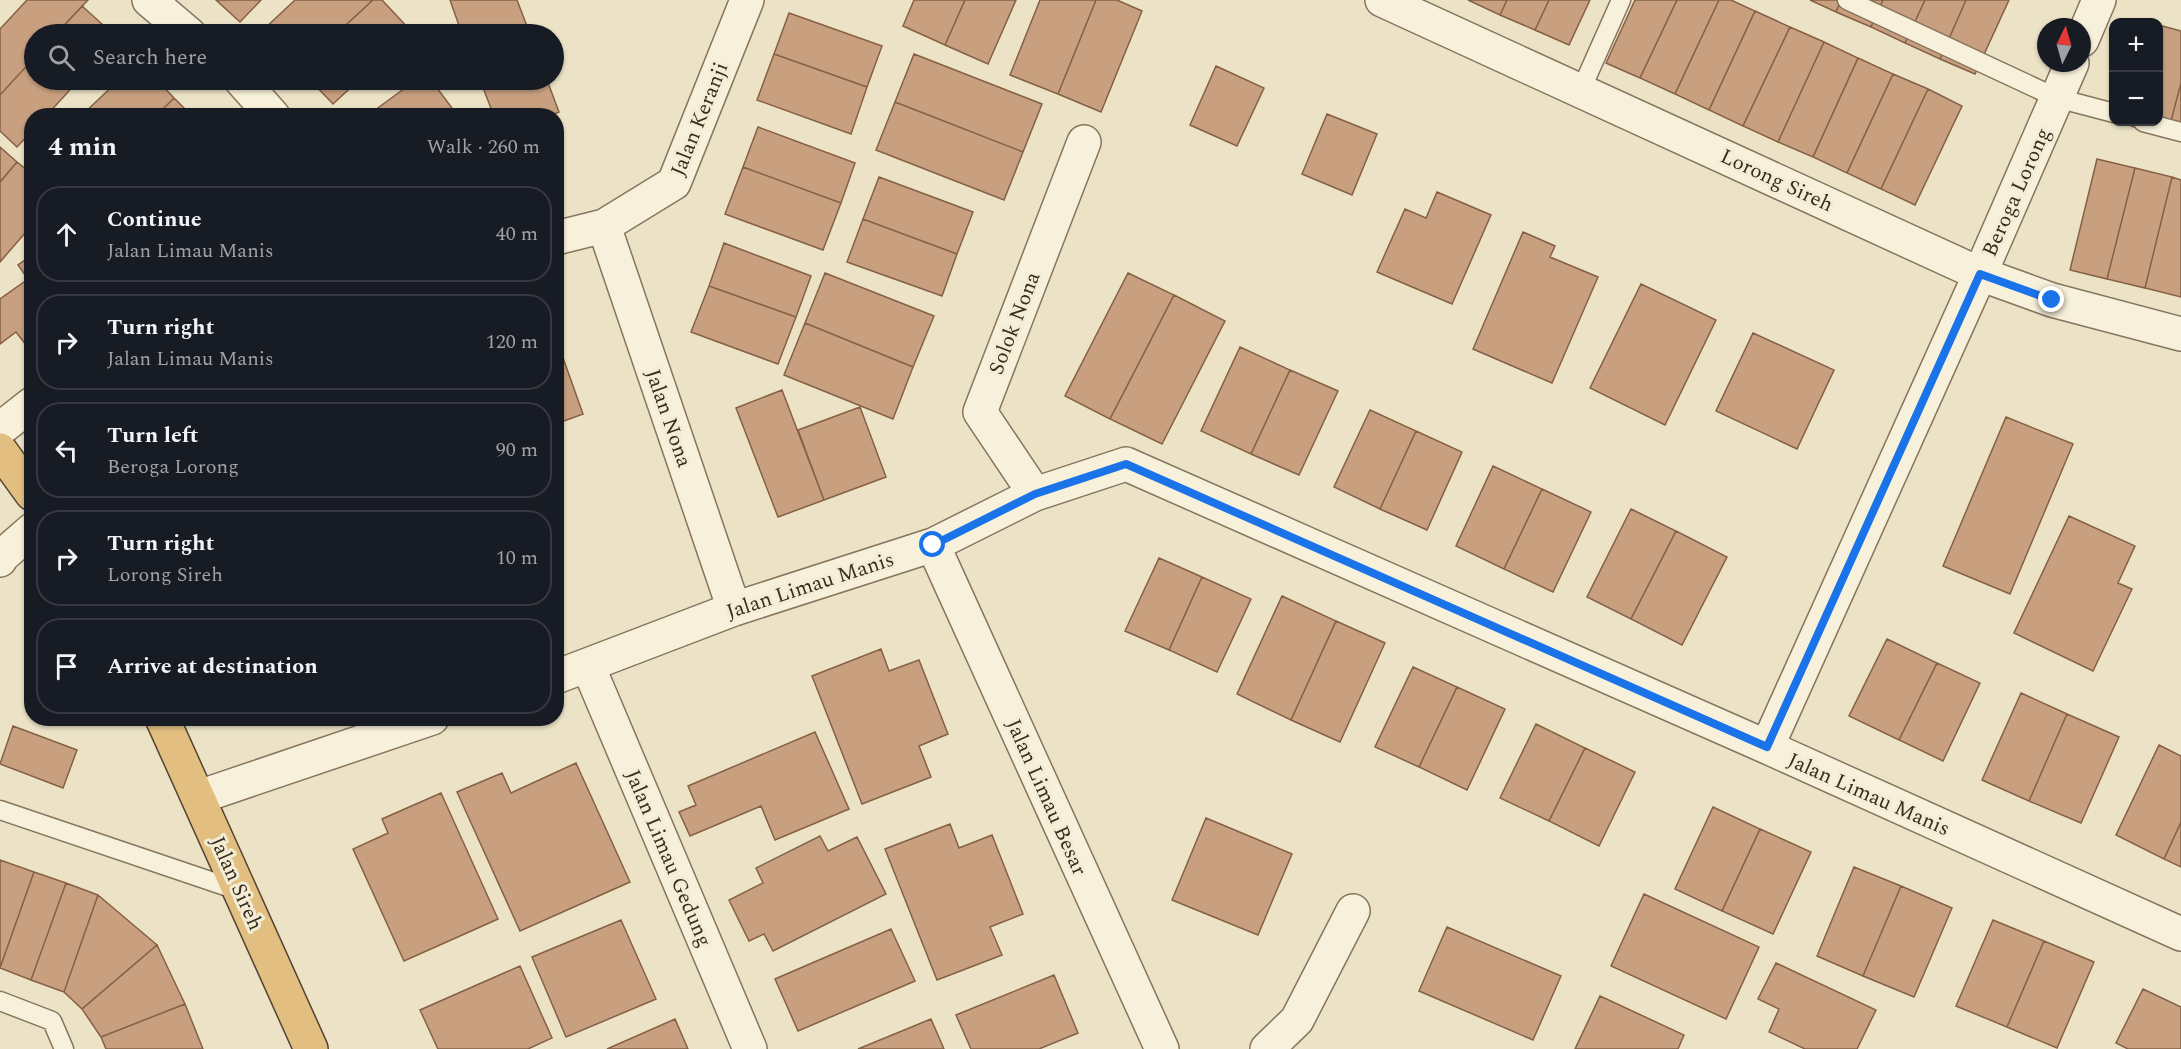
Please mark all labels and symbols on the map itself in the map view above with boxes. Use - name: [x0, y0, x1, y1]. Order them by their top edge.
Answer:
- north arrow: [2037, 18, 2091, 72]
- street label: Jalan Keranji: [663, 57, 737, 181]
- street label: Beroga Lorong: [1974, 123, 2060, 262]
- street label: Lorong Sireh: [1715, 141, 1838, 221]
- street label: Solok Nona: [981, 267, 1049, 379]
- route end: [2038, 286, 2064, 312]
- street label: Jalan Nona: [636, 365, 700, 473]
- route start: [919, 531, 945, 557]
- street label: Jalan Limau Manis: [722, 544, 898, 628]
- street label: Jalan Limau Besar: [997, 714, 1095, 881]
- street label: Jalan Limau Manis: [1782, 745, 1955, 845]
- street label: Jalan Limau Gedung: [616, 765, 720, 952]
- street label: Jalan Sireh: [201, 831, 271, 936]

